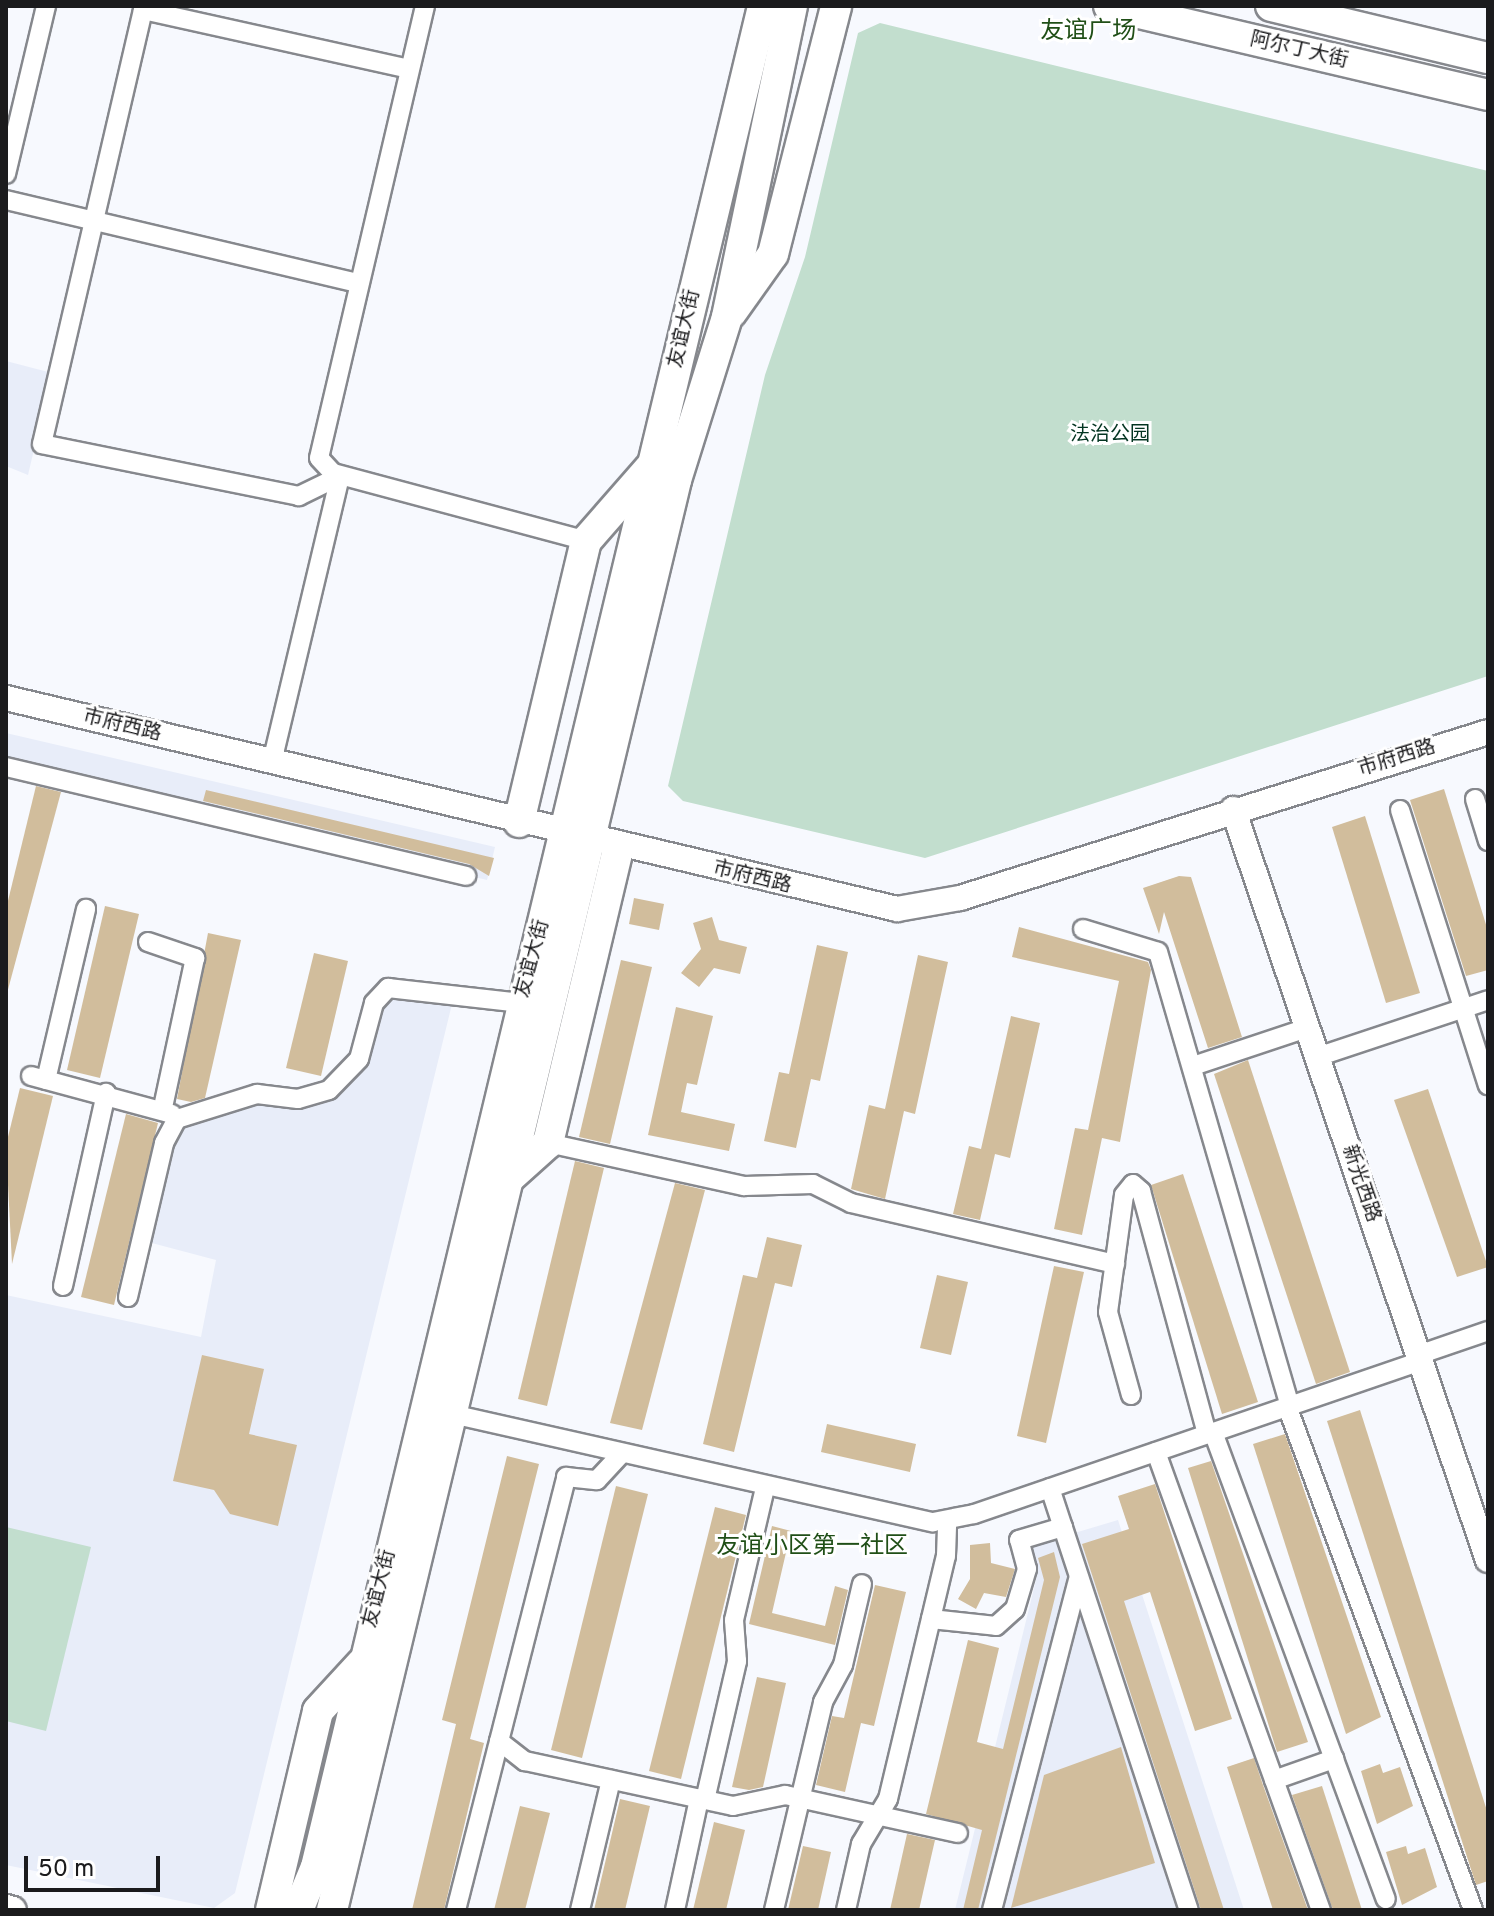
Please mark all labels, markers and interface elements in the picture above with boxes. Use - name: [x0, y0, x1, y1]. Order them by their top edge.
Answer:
- district label: 友谊广场: [1040, 19, 1136, 47]
- street label: 阿尔丁大街: [1248, 28, 1350, 74]
- street label: 友谊大街: [664, 287, 706, 371]
- park label: 法治公园: [1070, 423, 1150, 447]
- street label: 市府西路: [80, 705, 164, 747]
- street label: 市府西路: [1355, 736, 1439, 782]
- street label: 市府西路: [710, 857, 794, 899]
- street label: 友谊大街: [511, 917, 555, 1001]
- street label: 新光西路: [1336, 1142, 1384, 1226]
- district label: 友谊小区第一社区: [716, 1534, 908, 1562]
- street label: 友谊大街: [359, 1547, 401, 1631]
- scale bar: [28, 1840, 164, 1890]
- text: 50 m: [38, 1855, 94, 1885]

